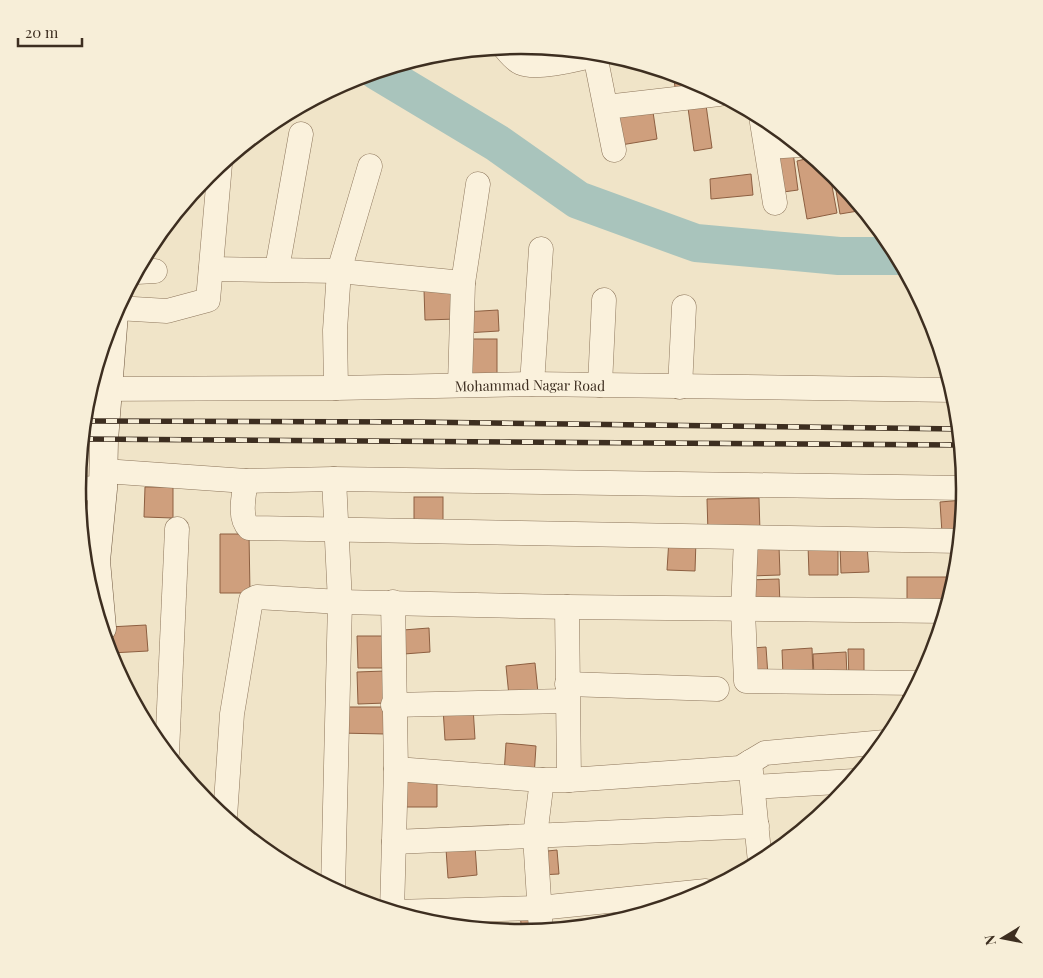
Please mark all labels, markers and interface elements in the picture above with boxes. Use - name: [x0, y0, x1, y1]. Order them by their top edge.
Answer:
- scale bar: [18, 15, 81, 47]
- text: 20 m: [25, 22, 59, 42]
- street label: Mohammad Nagar Road: [455, 374, 605, 395]
- north arrow: [978, 913, 1028, 963]
- text: N: [979, 934, 1000, 947]

